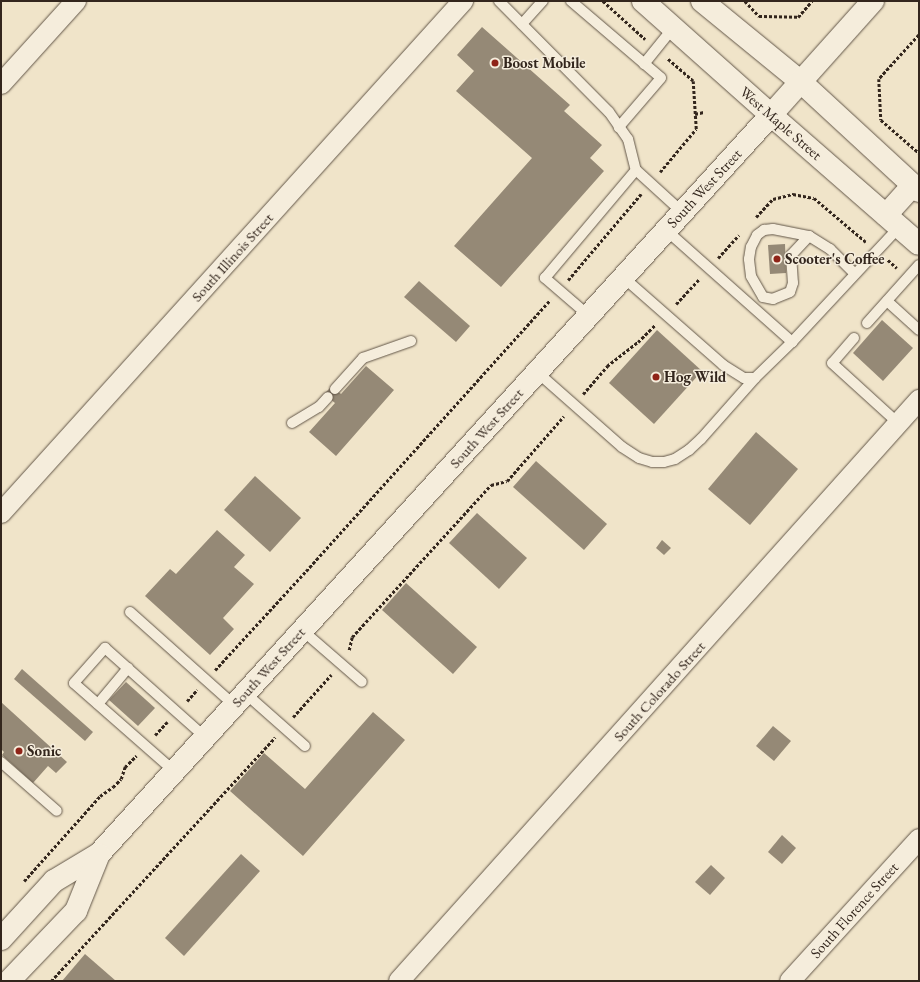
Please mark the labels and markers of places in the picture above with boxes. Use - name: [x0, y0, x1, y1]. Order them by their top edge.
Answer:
- place label: Boost Mobile: [503, 54, 586, 72]
- marker: Boost Mobile: [490, 58, 500, 68]
- place label: Scooter's Coffee: [785, 250, 885, 268]
- marker: Scooter's Coffee: [772, 254, 782, 264]
- place label: Hog Wild: [664, 368, 726, 386]
- marker: Hog Wild: [651, 372, 661, 382]
- place label: Sonic: [27, 742, 61, 760]
- marker: Sonic: [14, 746, 24, 756]

